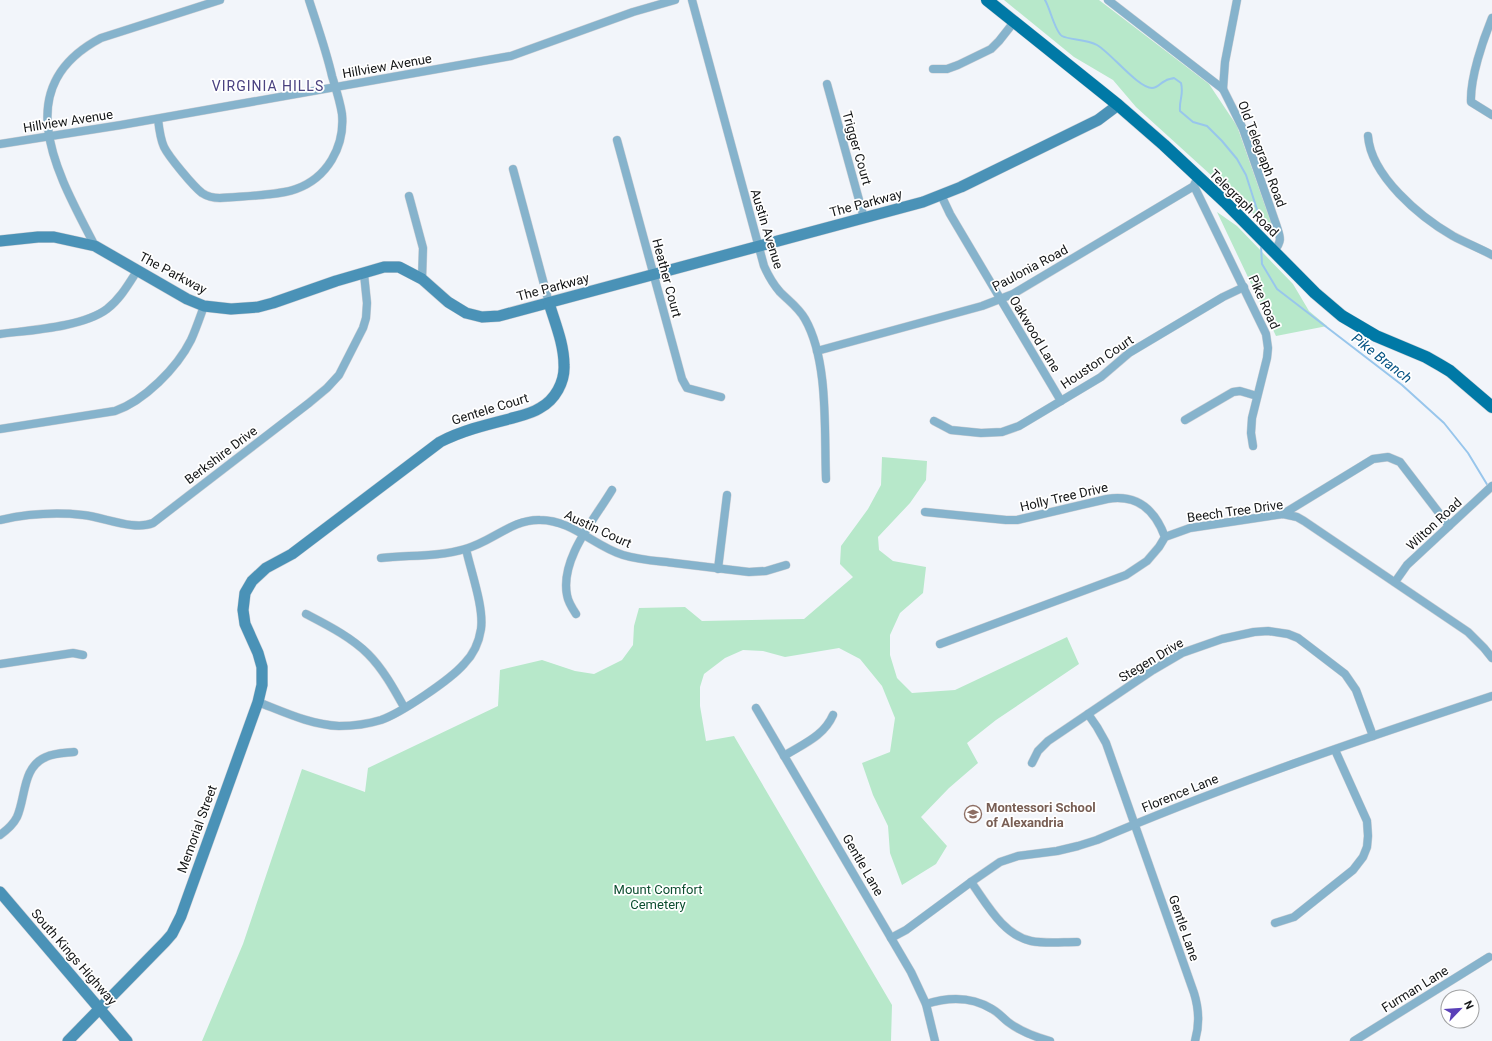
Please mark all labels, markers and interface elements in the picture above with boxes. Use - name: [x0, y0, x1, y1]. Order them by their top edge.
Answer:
- street label: Hillview Avenue: [341, 51, 433, 81]
- district label: VIRGINIA HILLS: [212, 78, 324, 94]
- street label: Old Telegraph Road: [1235, 99, 1289, 209]
- street label: Hillview Avenue: [22, 106, 114, 135]
- street label: Trigger Court: [839, 109, 875, 187]
- street label: Telegraph Road: [1206, 166, 1282, 240]
- street label: The Parkway: [828, 186, 904, 220]
- street label: Austin Avenue: [748, 187, 786, 271]
- street label: Heather Court: [649, 237, 685, 319]
- street label: Paulonia Road: [990, 242, 1070, 294]
- street label: The Parkway: [137, 249, 209, 297]
- street label: The Parkway: [515, 270, 591, 304]
- street label: Pike Road: [1245, 273, 1283, 331]
- street label: Oakwood Lane: [1006, 293, 1064, 375]
- water label: Pike Branch: [1349, 330, 1415, 386]
- street label: Houston Court: [1058, 332, 1136, 392]
- street label: Gentele Court: [450, 390, 530, 428]
- street label: Berkshire Drive: [182, 423, 260, 487]
- street label: Holly Tree Drive: [1019, 480, 1110, 514]
- street label: Wilton Road: [1403, 495, 1465, 553]
- street label: Beech Tree Drive: [1186, 497, 1284, 525]
- street label: Austin Court: [562, 507, 634, 551]
- street label: Stegen Drive: [1116, 635, 1186, 685]
- street label: Florence Lane: [1140, 771, 1221, 815]
- street label: Memorial Street: [174, 783, 220, 875]
- place label: Montessori School of Alexandria: [986, 800, 1096, 830]
- school or university icon: Montessori School of Alexandria: [963, 804, 983, 824]
- street label: Gentle Lane: [839, 832, 887, 899]
- park label: Mount Comfort Cemetery: [614, 882, 702, 912]
- street label: Gentle Lane: [1166, 893, 1202, 963]
- street label: South Kings Highway: [28, 906, 120, 1008]
- street label: Furman Lane: [1379, 963, 1451, 1015]
- north arrow: [1440, 989, 1480, 1029]
- text: N: [1461, 999, 1476, 1011]

